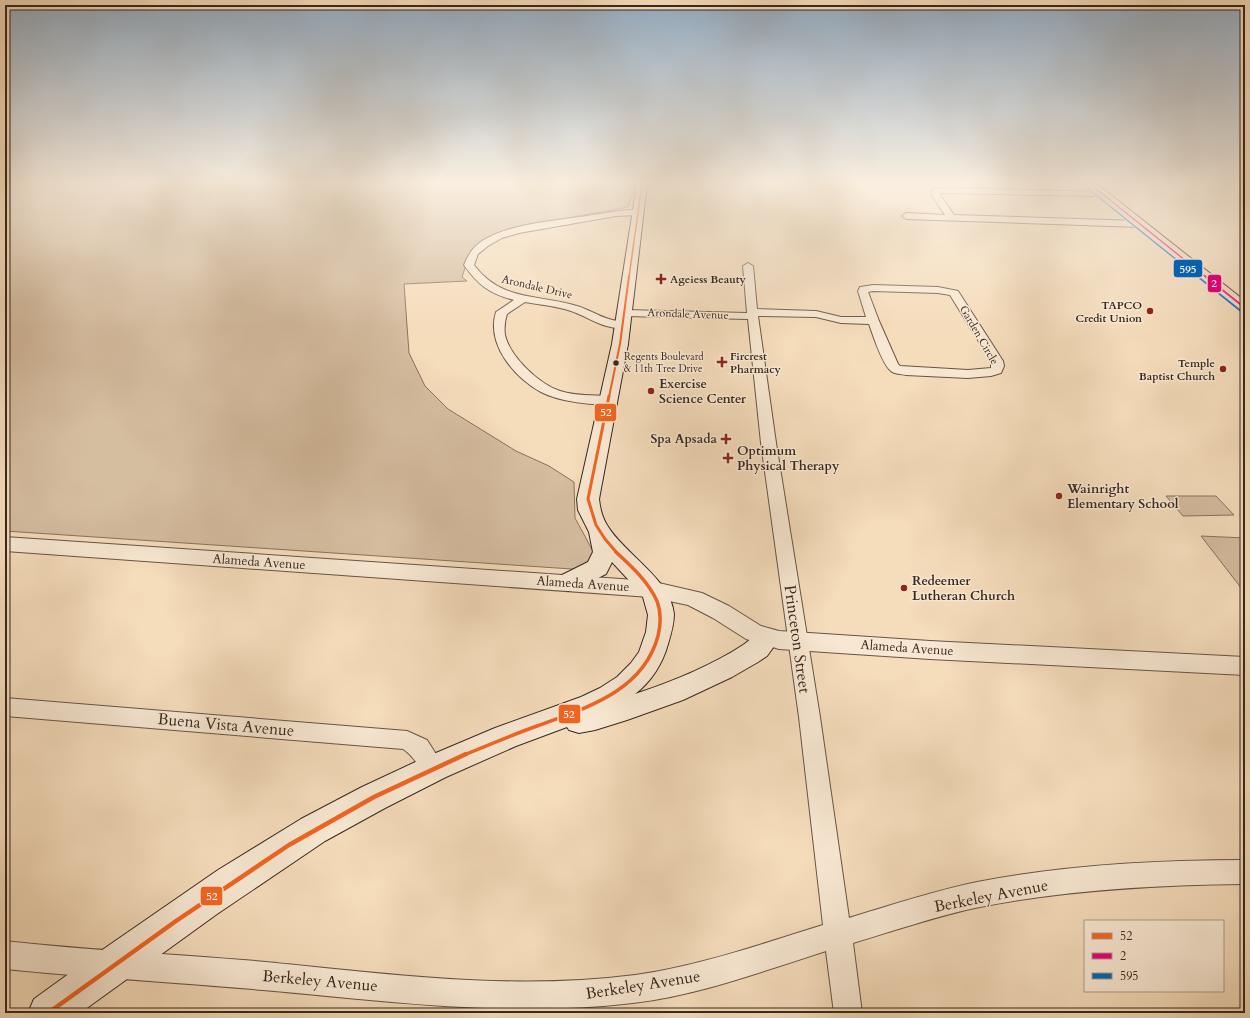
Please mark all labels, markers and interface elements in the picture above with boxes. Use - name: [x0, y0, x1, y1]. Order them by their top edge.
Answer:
- line badge: 595: [1173, 259, 1203, 278]
- text: 595: [1180, 262, 1197, 277]
- street label: Arondale Drive: [500, 272, 574, 302]
- place label: Ageiess Beauty: [670, 272, 747, 287]
- marker: Ageiess Beauty: [655, 273, 667, 285]
- line badge: 2: [1207, 274, 1222, 293]
- text: 2: [1211, 276, 1217, 291]
- place label: TAPCO Credit Union: [1076, 298, 1142, 326]
- street label: Garden Circle: [956, 303, 1002, 367]
- street label: Arondale Avenue: [647, 305, 729, 323]
- marker: TAPCO Credit Union: [1145, 306, 1155, 316]
- place label: Fircrest Pharmacy: [730, 349, 782, 377]
- place label: Regents Boulevard & 11th Tree Drive: [624, 350, 704, 376]
- place label: Temple Baptist Church: [1139, 356, 1215, 384]
- marker: Fircrest Pharmacy: [717, 357, 727, 367]
- marker: Regents Boulevard & 11th Tree Drive: [611, 358, 621, 368]
- marker: Temple Baptist Church: [1218, 364, 1228, 374]
- place label: Exercise Science Center: [659, 375, 747, 408]
- marker: Exercise Science Center: [646, 386, 656, 396]
- line badge: 52: [594, 403, 617, 422]
- text: 52: [600, 405, 612, 420]
- place label: Spa Apsada: [650, 430, 718, 448]
- marker: Spa Apsada: [720, 433, 732, 445]
- place label: Optimum Physical Therapy: [737, 442, 840, 475]
- marker: Optimum Physical Therapy: [722, 452, 734, 464]
- place label: Wainright Elementary School: [1066, 480, 1179, 513]
- marker: Wainright Elementary School: [1054, 491, 1064, 501]
- street label: Alameda Avenue: [212, 550, 306, 574]
- street label: Alameda Avenue: [536, 572, 630, 596]
- place label: Redeemer Lutheran Church: [912, 572, 1015, 605]
- street label: Princeton Street: [779, 583, 815, 695]
- marker: Redeemer Lutheran Church: [899, 583, 909, 593]
- street label: Alameda Avenue: [860, 636, 954, 660]
- line badge: 52: [558, 704, 581, 724]
- text: 52: [563, 707, 575, 722]
- street label: Buena Vista Avenue: [157, 708, 295, 742]
- street label: Berkeley Avenue: [932, 874, 1050, 918]
- line badge: 52: [200, 886, 223, 906]
- text: 52: [206, 889, 218, 904]
- legend: [1084, 920, 1224, 992]
- text: 52: [1120, 928, 1132, 944]
- text: 2: [1120, 948, 1126, 964]
- street label: Berkeley Avenue: [261, 965, 379, 997]
- street label: Berkeley Avenue: [584, 965, 702, 1005]
- text: 595: [1120, 968, 1138, 984]

